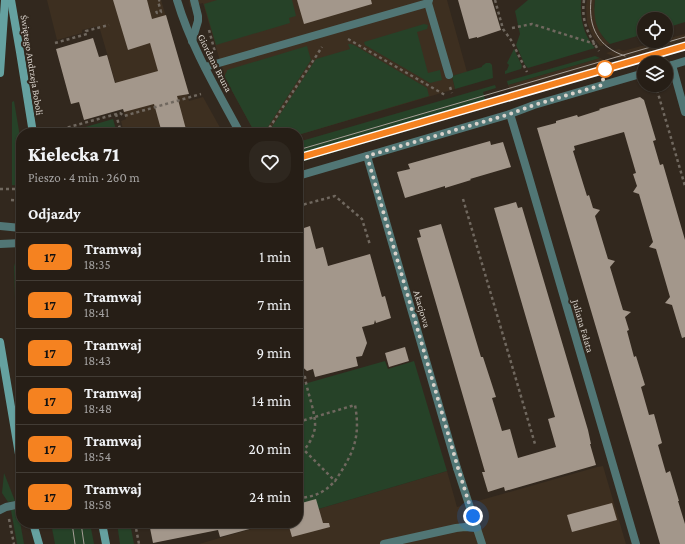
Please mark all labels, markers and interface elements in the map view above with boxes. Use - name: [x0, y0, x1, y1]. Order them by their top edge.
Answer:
- map controls: [637, 12, 673, 92]
- button: locate: [637, 12, 673, 48]
- street label: Świętego Andrzeja Boboli: [18, 14, 45, 116]
- street label: Giordana Bruna: [196, 32, 234, 94]
- button: layers: [637, 56, 673, 92]
- unlabelled marker: [596, 60, 614, 78]
- button: heart: [249, 141, 291, 183]
- text: Kielecka 71: [28, 144, 120, 165]
- text: Pieszo · 4 min · 260 m: [28, 170, 140, 185]
- text: Odjazdy: [28, 206, 80, 222]
- text: Tramwaj: [84, 241, 142, 257]
- text: 17: [44, 249, 56, 265]
- text: 1 min: [259, 249, 291, 265]
- text: 18:35: [84, 257, 111, 272]
- text: Tramwaj: [84, 289, 142, 305]
- street label: Akacjowa: [410, 289, 433, 330]
- text: 17: [44, 297, 56, 313]
- text: 7 min: [257, 297, 291, 313]
- street label: Juliana Fałata: [570, 297, 596, 354]
- text: 18:41: [84, 305, 109, 320]
- text: Tramwaj: [84, 337, 142, 353]
- text: 17: [44, 345, 56, 361]
- text: 9 min: [257, 345, 291, 361]
- text: 18:43: [84, 353, 111, 368]
- text: Tramwaj: [84, 385, 142, 401]
- text: 17: [44, 393, 56, 409]
- text: 14 min: [252, 393, 291, 409]
- text: 18:48: [84, 401, 112, 416]
- text: Tramwaj: [84, 433, 142, 449]
- text: 17: [44, 441, 56, 457]
- text: 20 min: [249, 441, 291, 457]
- text: 18:54: [84, 449, 111, 464]
- text: Tramwaj: [84, 481, 142, 497]
- text: 17: [44, 489, 56, 505]
- text: 24 min: [249, 489, 291, 505]
- text: 18:58: [84, 497, 111, 512]
- your location: [463, 506, 483, 526]

